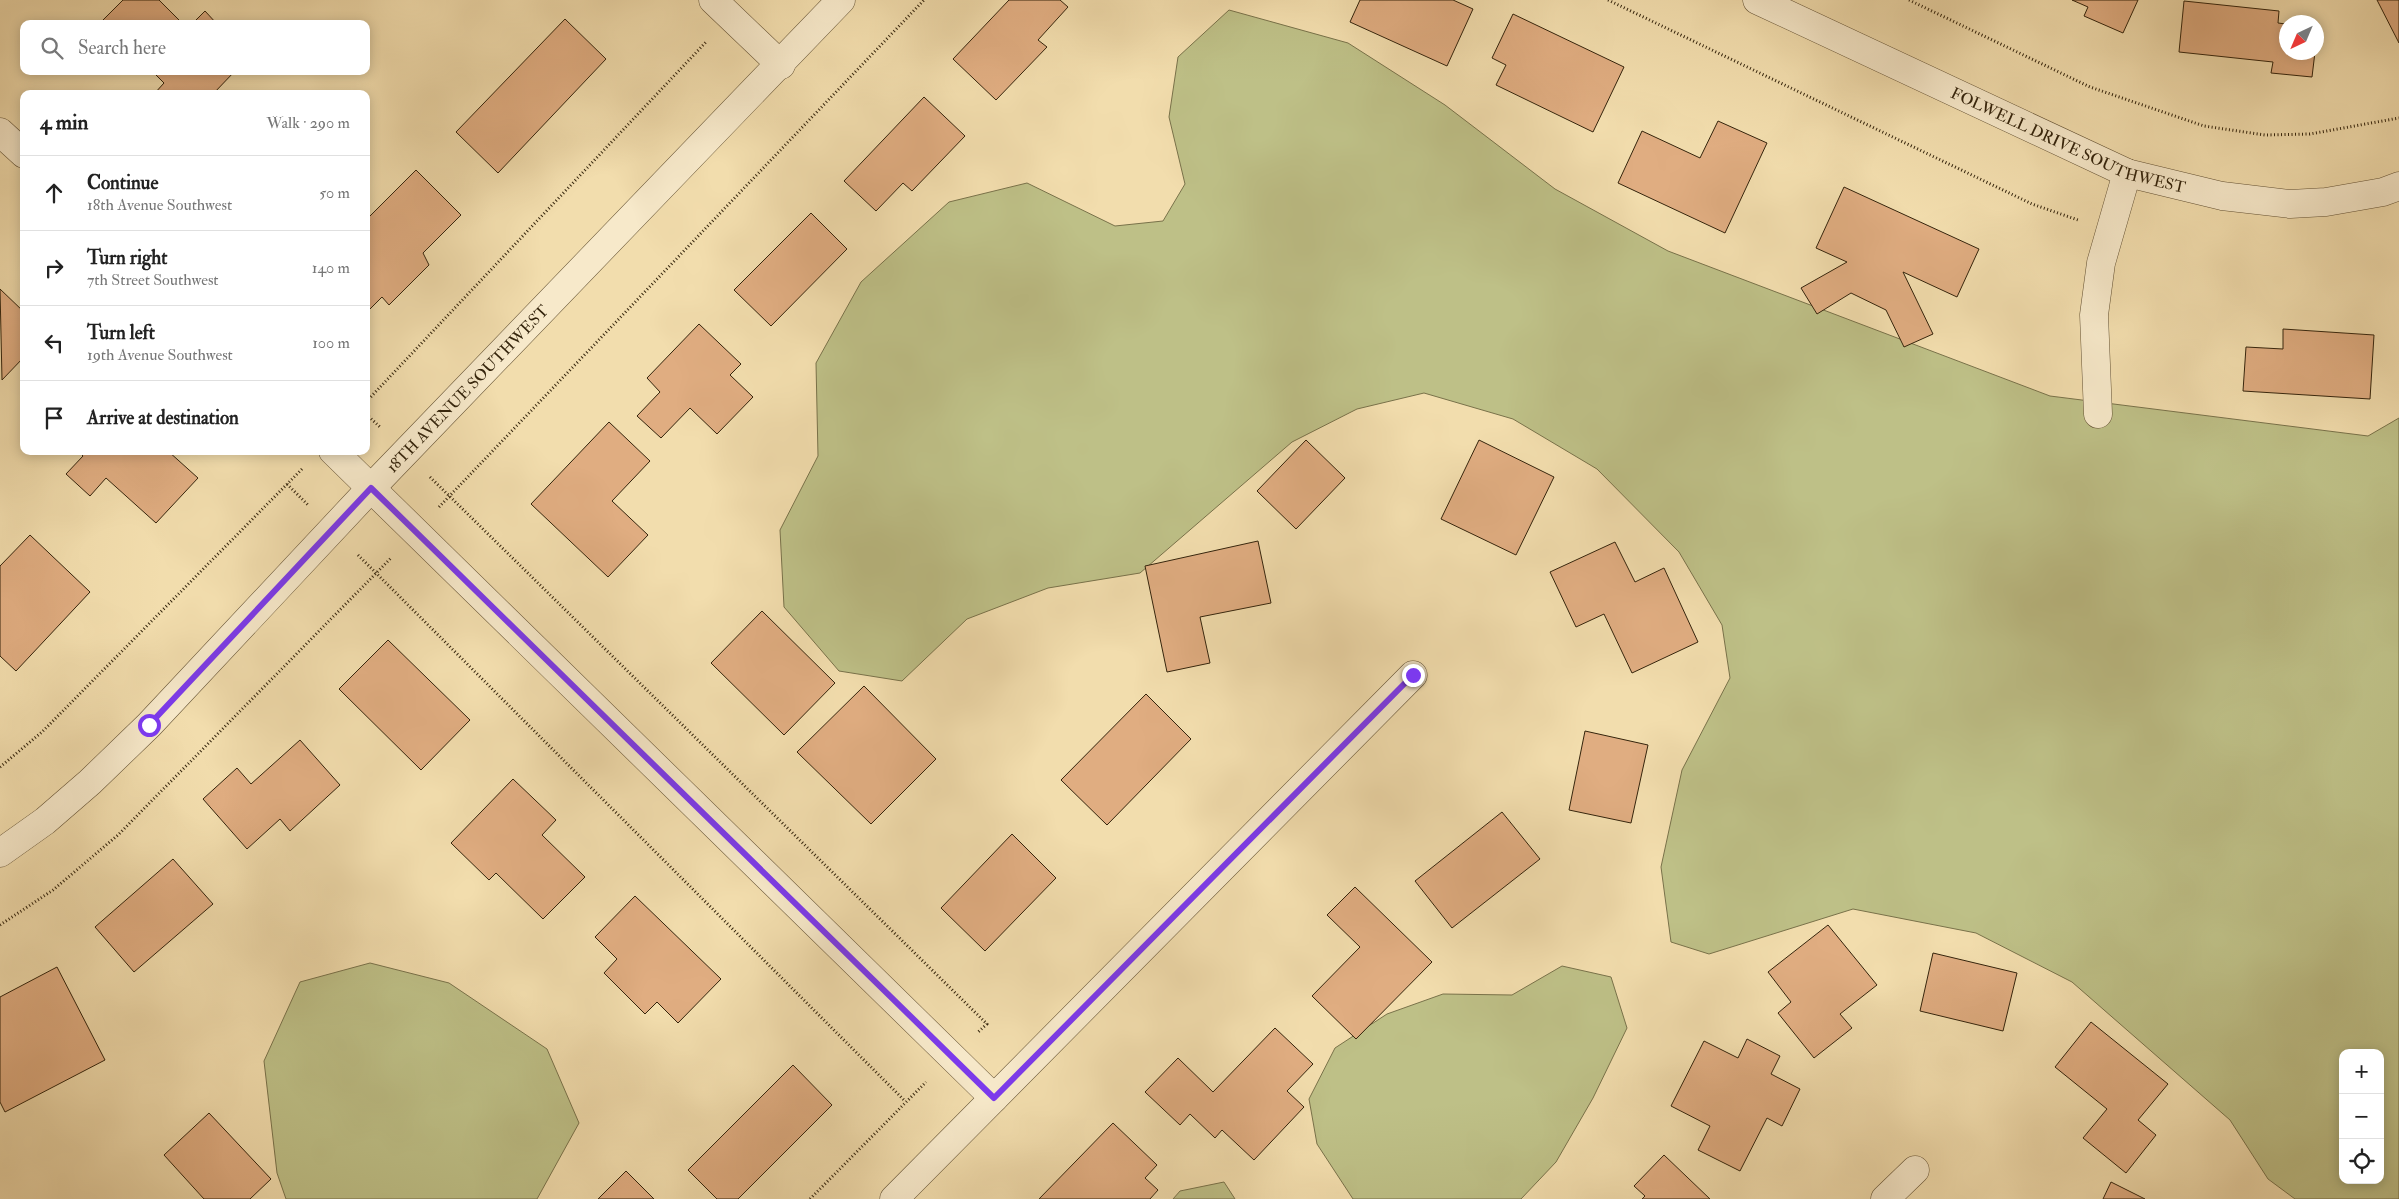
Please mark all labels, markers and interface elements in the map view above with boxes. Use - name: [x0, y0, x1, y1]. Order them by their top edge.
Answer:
- north arrow: [2279, 15, 2324, 60]
- search box: [20, 20, 370, 75]
- icon: search: [38, 34, 66, 62]
- text: Search here: [78, 36, 166, 60]
- street label: FOLWELL DRIVE SOUTHWEST: [1947, 83, 2188, 198]
- text: 4 min: [40, 109, 88, 136]
- text: Walk · 290 m: [267, 113, 350, 133]
- text: Continue: [87, 171, 158, 195]
- icon: ahead: [40, 179, 68, 207]
- text: 50 m: [319, 183, 350, 203]
- text: 18th Avenue Southwest: [87, 195, 232, 215]
- text: Turn right: [87, 246, 167, 270]
- icon: right: [40, 254, 68, 282]
- text: 140 m: [312, 258, 350, 278]
- text: 7th Street Southwest: [87, 270, 219, 290]
- street label: 18TH AVENUE SOUTHWEST: [382, 301, 553, 477]
- text: Turn left: [87, 321, 155, 345]
- icon: left: [40, 329, 68, 357]
- text: 100 m: [312, 333, 350, 353]
- text: 19th Avenue Southwest: [87, 345, 233, 365]
- icon: arrive: [40, 404, 68, 432]
- text: Arrive at destination: [87, 406, 239, 430]
- route end: [1402, 664, 1425, 687]
- route start: [138, 714, 161, 737]
- map controls: [2339, 1049, 2384, 1184]
- button: +: [2339, 1049, 2384, 1094]
- button: −: [2339, 1094, 2384, 1139]
- button: locate: [2339, 1139, 2384, 1184]

